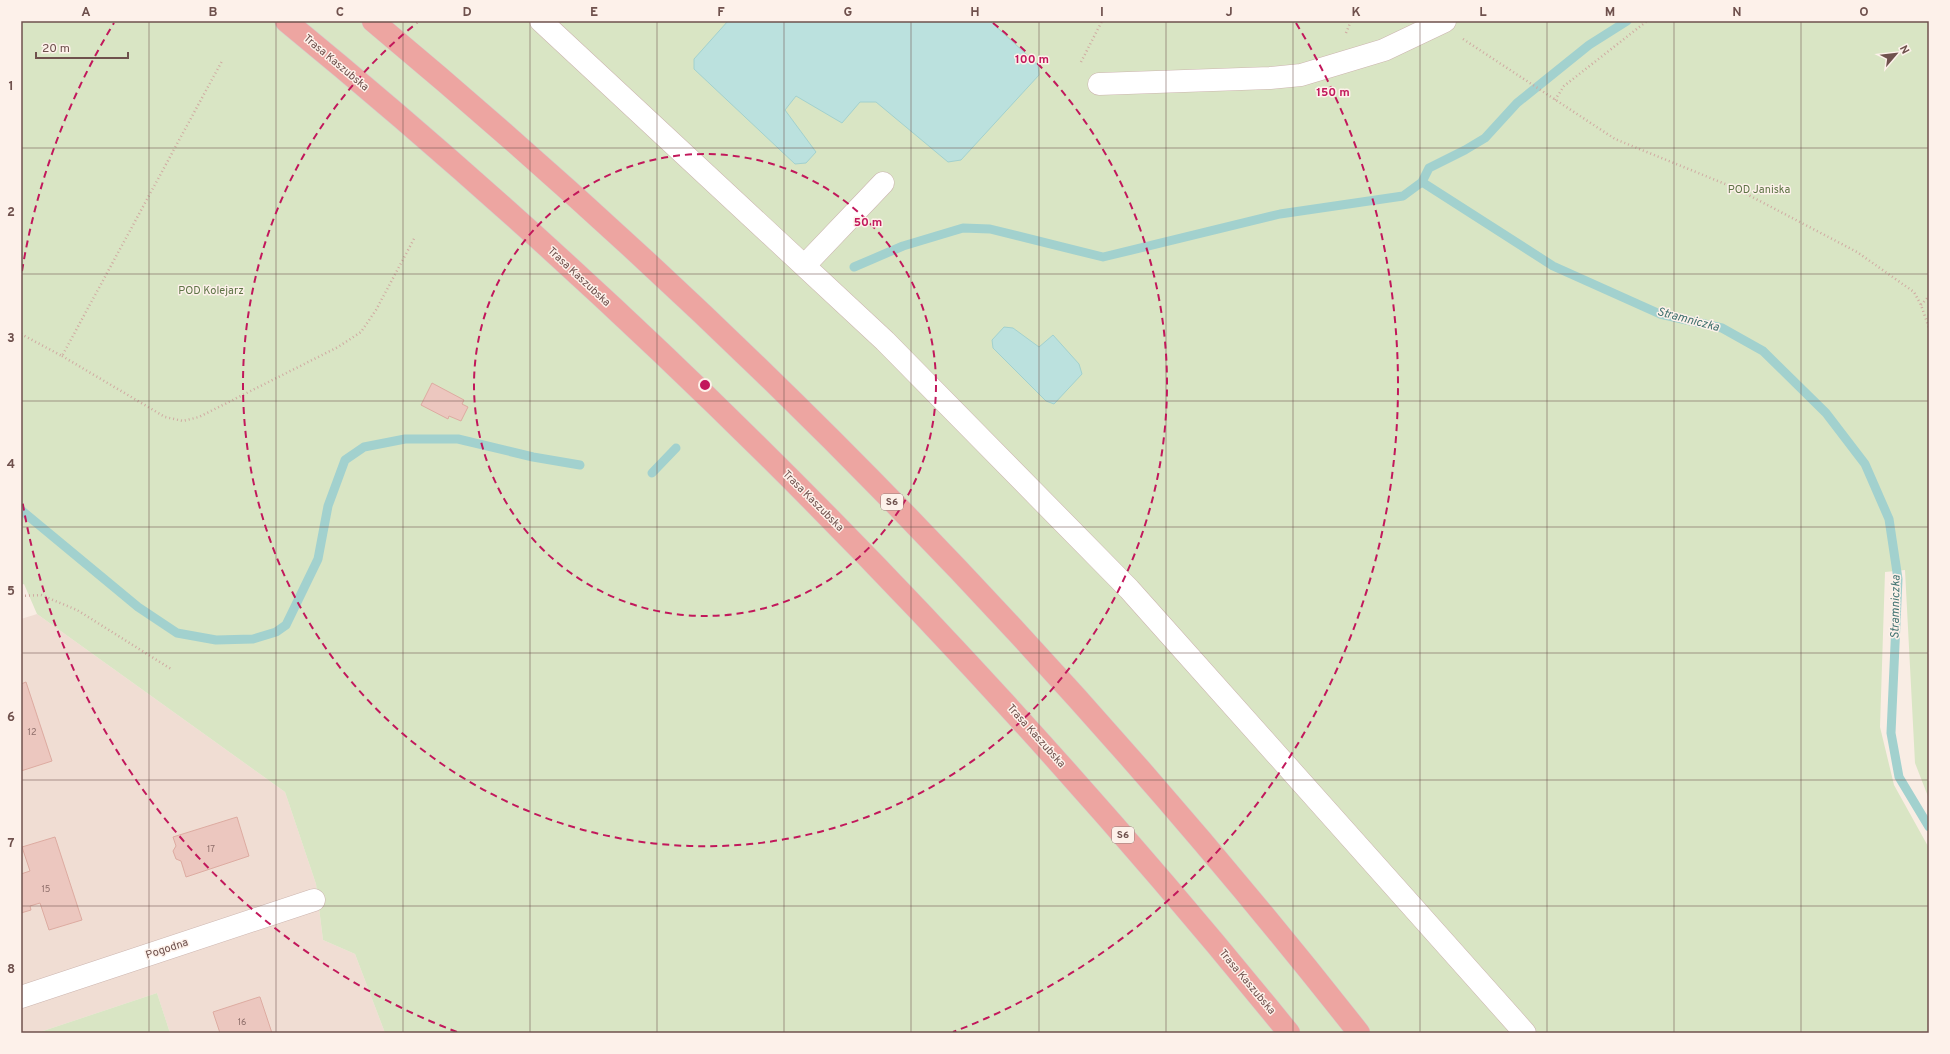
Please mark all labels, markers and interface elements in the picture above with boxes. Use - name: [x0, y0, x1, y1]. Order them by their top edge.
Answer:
- text: A: [81, 5, 91, 21]
- text: B: [209, 5, 218, 21]
- text: C: [336, 5, 344, 21]
- text: D: [462, 5, 472, 21]
- text: E: [590, 5, 598, 21]
- text: F: [717, 5, 725, 21]
- text: G: [844, 5, 853, 21]
- text: H: [970, 5, 980, 21]
- text: I: [1100, 5, 1104, 21]
- text: J: [1225, 5, 1233, 21]
- text: K: [1351, 5, 1361, 21]
- text: L: [1479, 5, 1487, 21]
- text: M: [1605, 5, 1615, 21]
- text: N: [1732, 5, 1742, 21]
- text: O: [1859, 5, 1869, 21]
- street label: Trasa Kaszubska: [300, 32, 372, 95]
- scale bar: [36, 34, 128, 60]
- north arrow: [1876, 34, 1916, 74]
- text: 20 m: [42, 41, 70, 57]
- text: N: [1896, 43, 1912, 57]
- text: 100 m: [1015, 52, 1049, 68]
- text: 1: [8, 79, 14, 95]
- text: 150 m: [1316, 85, 1350, 101]
- park label: POD Janiska: [1728, 183, 1790, 197]
- text: 2: [7, 205, 15, 221]
- text: 50 m: [854, 215, 882, 231]
- street label: Trasa Kaszubska: [545, 244, 614, 310]
- park label: POD Kolejarz: [178, 284, 244, 298]
- water label: Stramniczka: [1655, 304, 1722, 336]
- text: 3: [7, 331, 15, 347]
- centre of rings: [698, 378, 712, 392]
- text: 4: [7, 457, 15, 473]
- street label: Trasa Kaszubska: [779, 467, 847, 535]
- road number: S6: [881, 494, 903, 510]
- water label: Stramniczka: [1887, 574, 1905, 639]
- text: 5: [7, 584, 15, 600]
- street label: Trasa Kaszubska: [1004, 701, 1068, 771]
- text: 6: [7, 710, 15, 726]
- house number: 12: [28, 727, 36, 738]
- road number: S6: [1112, 827, 1134, 843]
- text: 7: [8, 836, 15, 852]
- house number: 17: [207, 844, 215, 855]
- house number: 15: [42, 884, 50, 895]
- street label: Pogodna: [144, 935, 190, 962]
- street label: Trasa Kaszubska: [1216, 946, 1279, 1018]
- text: 8: [7, 962, 15, 978]
- house number: 16: [238, 1017, 246, 1028]

